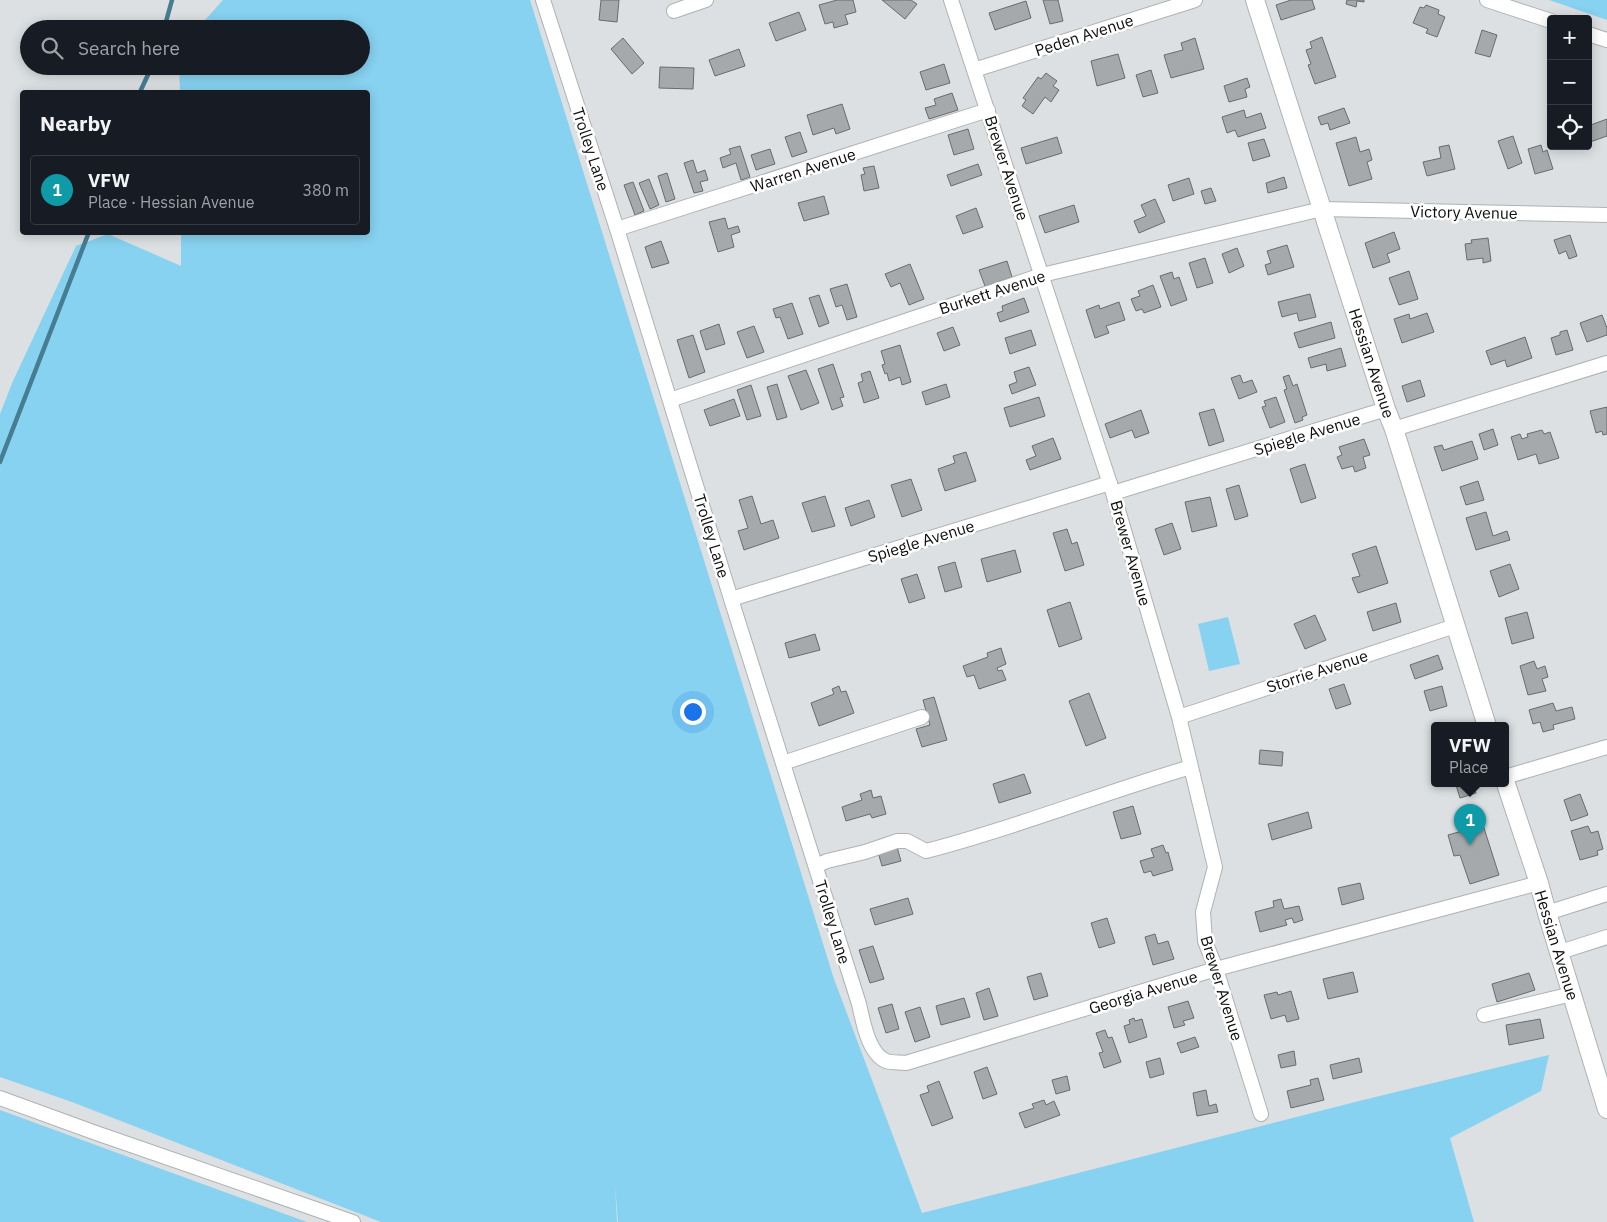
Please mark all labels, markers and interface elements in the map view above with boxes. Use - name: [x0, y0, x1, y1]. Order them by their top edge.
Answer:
- street label: Peden Avenue: [1032, 10, 1136, 60]
- map controls: [1547, 15, 1592, 150]
- button: +: [1547, 15, 1592, 60]
- search box: [20, 20, 370, 75]
- icon: search: [38, 34, 66, 62]
- text: Search here: [78, 36, 180, 60]
- button: −: [1547, 60, 1592, 105]
- street label: Trolley Lane: [568, 105, 614, 194]
- button: locate: [1547, 105, 1592, 150]
- text: Nearby: [40, 109, 111, 137]
- street label: Brewer Avenue: [981, 113, 1033, 223]
- street label: Warren Avenue: [748, 144, 858, 196]
- text: VFW: [88, 168, 130, 192]
- text: 1: [52, 180, 62, 200]
- text: 380 m: [302, 180, 349, 200]
- text: Place · Hessian Avenue: [88, 192, 255, 212]
- street label: Victory Avenue: [1410, 201, 1518, 223]
- street label: Burkett Avenue: [936, 265, 1048, 319]
- street label: Hessian Avenue: [1345, 305, 1399, 421]
- street label: Spiegle Avenue: [1251, 408, 1363, 460]
- street label: Trolley Lane: [690, 492, 734, 581]
- street label: Brewer Avenue: [1106, 498, 1156, 608]
- street label: Spiegle Avenue: [865, 515, 977, 567]
- street label: Storrie Avenue: [1264, 645, 1370, 697]
- your location: [680, 699, 706, 725]
- popup: [1431, 722, 1509, 787]
- text: VFW: [1449, 733, 1491, 757]
- text: Place: [1449, 757, 1488, 777]
- pin: 1: [1454, 804, 1486, 845]
- street label: Trolley Lane: [811, 878, 855, 967]
- street label: Hessian Avenue: [1531, 887, 1583, 1003]
- street label: Brewer Avenue: [1197, 933, 1248, 1043]
- street label: Georgia Avenue: [1086, 966, 1200, 1018]

